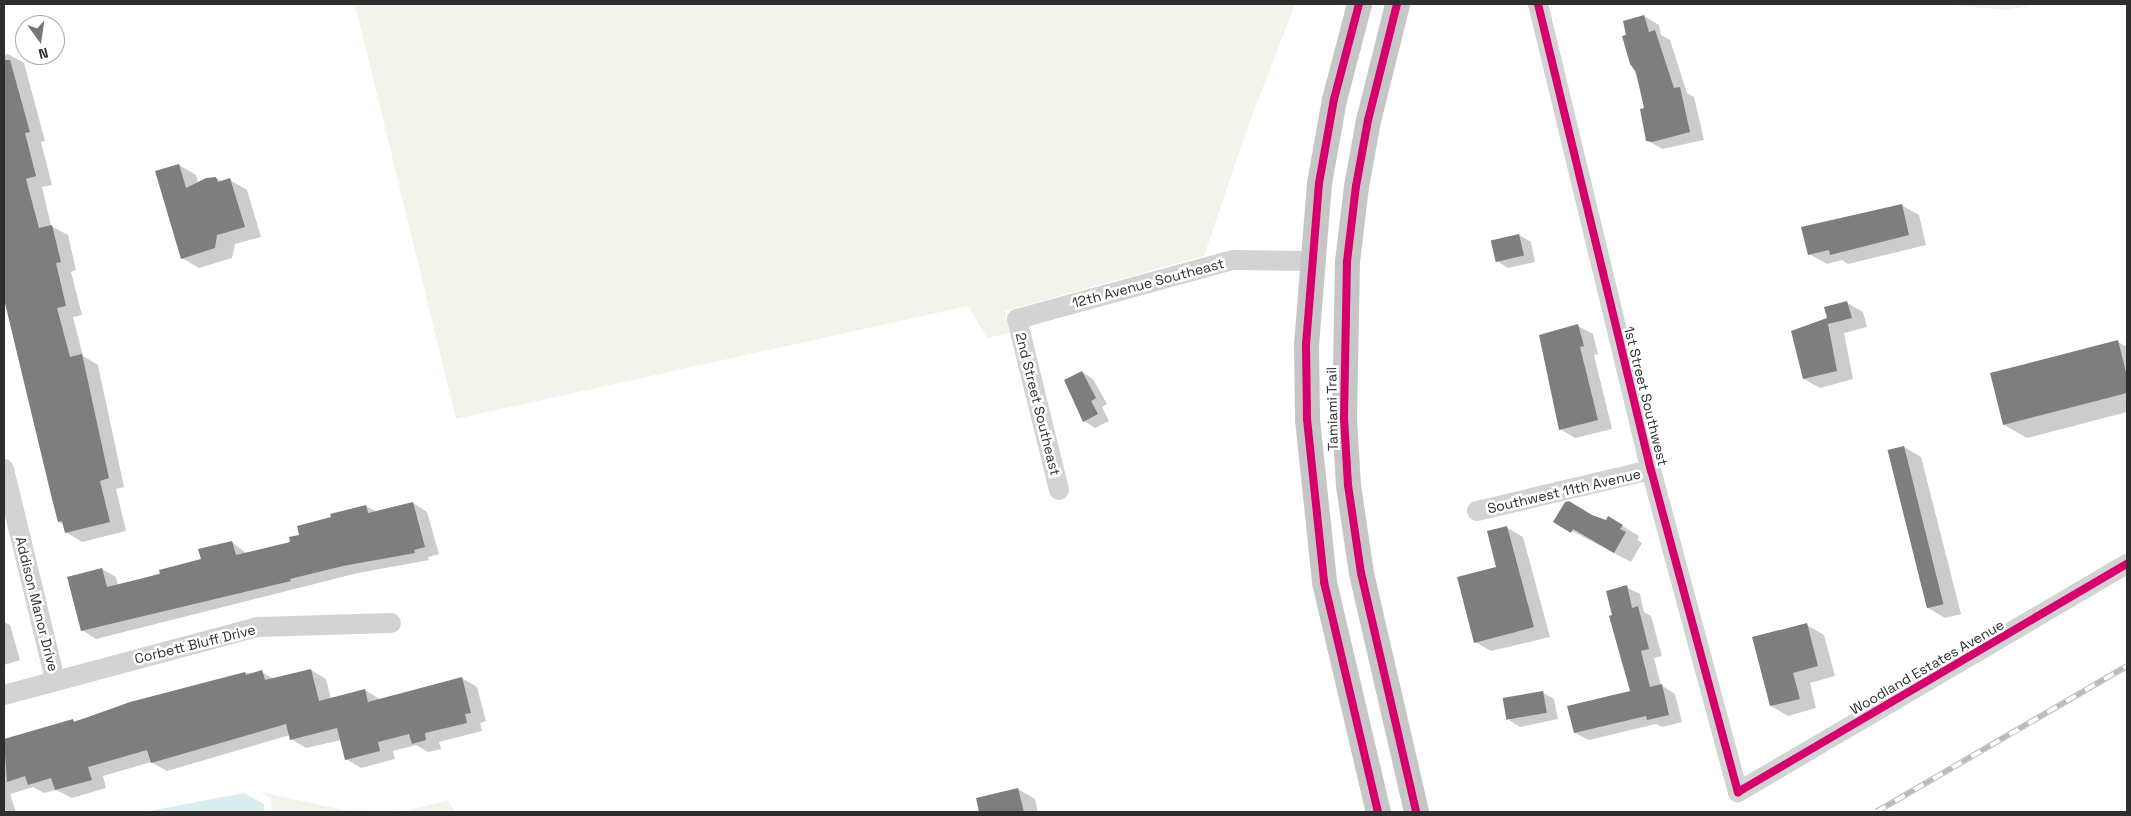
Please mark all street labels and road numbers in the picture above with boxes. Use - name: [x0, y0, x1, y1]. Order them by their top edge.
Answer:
- street label: 12th Avenue Southeast: [1070, 255, 1226, 311]
- street label: 1st Street Southwest: [1621, 324, 1671, 468]
- street label: 2nd Street Southeast: [1012, 331, 1064, 477]
- street label: Tamiami Trail: [1323, 366, 1341, 452]
- street label: Southwest 11th Avenue: [1486, 465, 1642, 517]
- street label: Addison Manor Drive: [12, 535, 62, 673]
- street label: Woodland Estates Avenue: [1847, 616, 2007, 718]
- street label: Corbett Bluff Drive: [133, 621, 257, 667]

